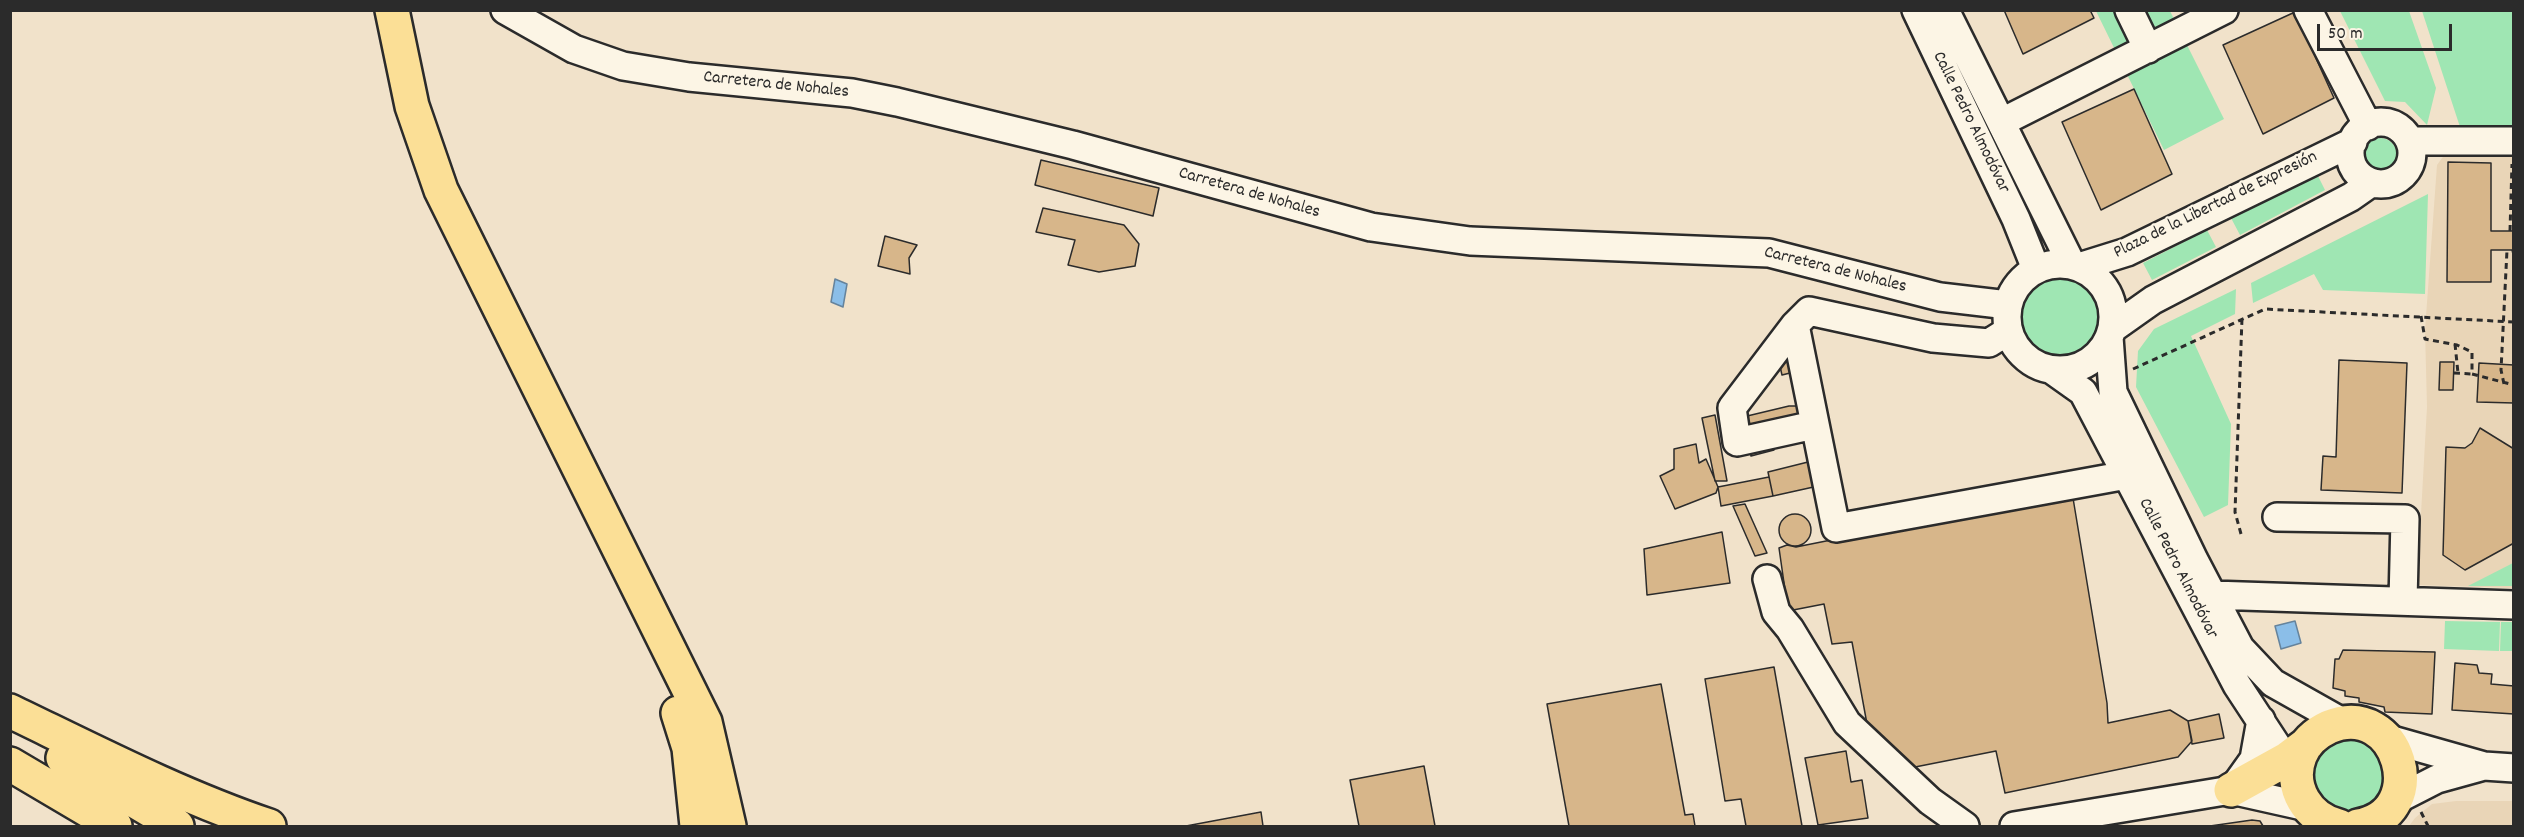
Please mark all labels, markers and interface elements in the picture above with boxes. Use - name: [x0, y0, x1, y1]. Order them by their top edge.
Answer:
- scale bar: [2320, 12, 2455, 50]
- text: 50 m: [2328, 22, 2363, 47]
- street label: Calle Pedro Almodóvar: [1926, 49, 2014, 197]
- street label: Carretera de Nohales: [702, 68, 850, 104]
- street label: Plaza de la Libertad de Expresión: [2111, 147, 2321, 265]
- street label: Carretera de Nohales: [1176, 163, 1322, 225]
- street label: Carretera de Nohales: [1761, 243, 1909, 299]
- street label: Calle Pedro Almodóvar: [2132, 495, 2222, 643]

